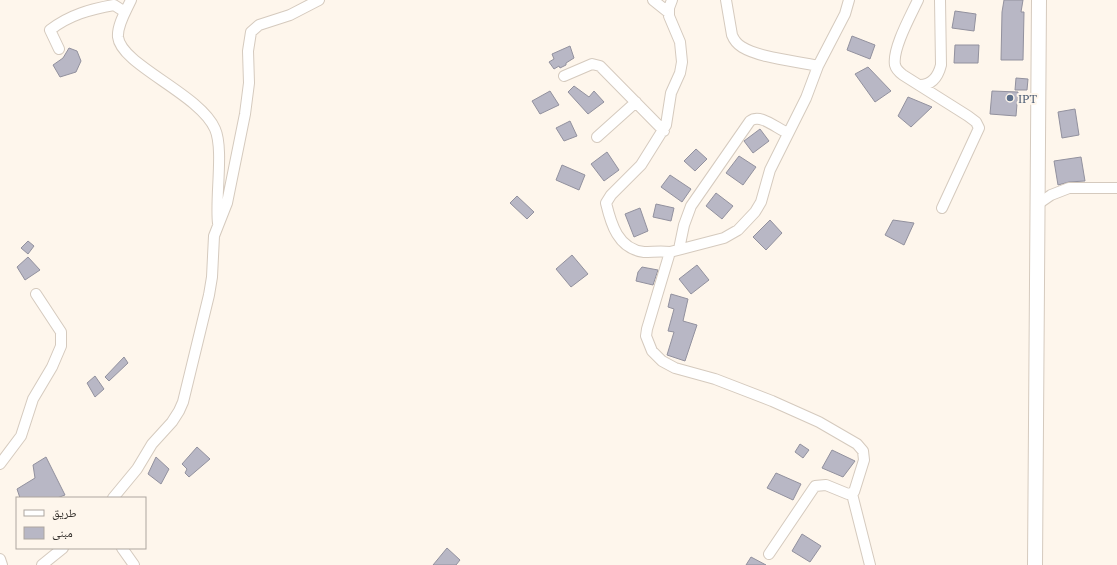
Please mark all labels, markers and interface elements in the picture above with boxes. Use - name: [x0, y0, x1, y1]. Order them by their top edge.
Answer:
- place label: IPT: [1018, 91, 1037, 106]
- marker: IPT: [1005, 93, 1015, 103]
- legend: [16, 497, 146, 549]
- text: طريق: [52, 505, 77, 520]
- text: مبنى: [52, 525, 73, 540]

